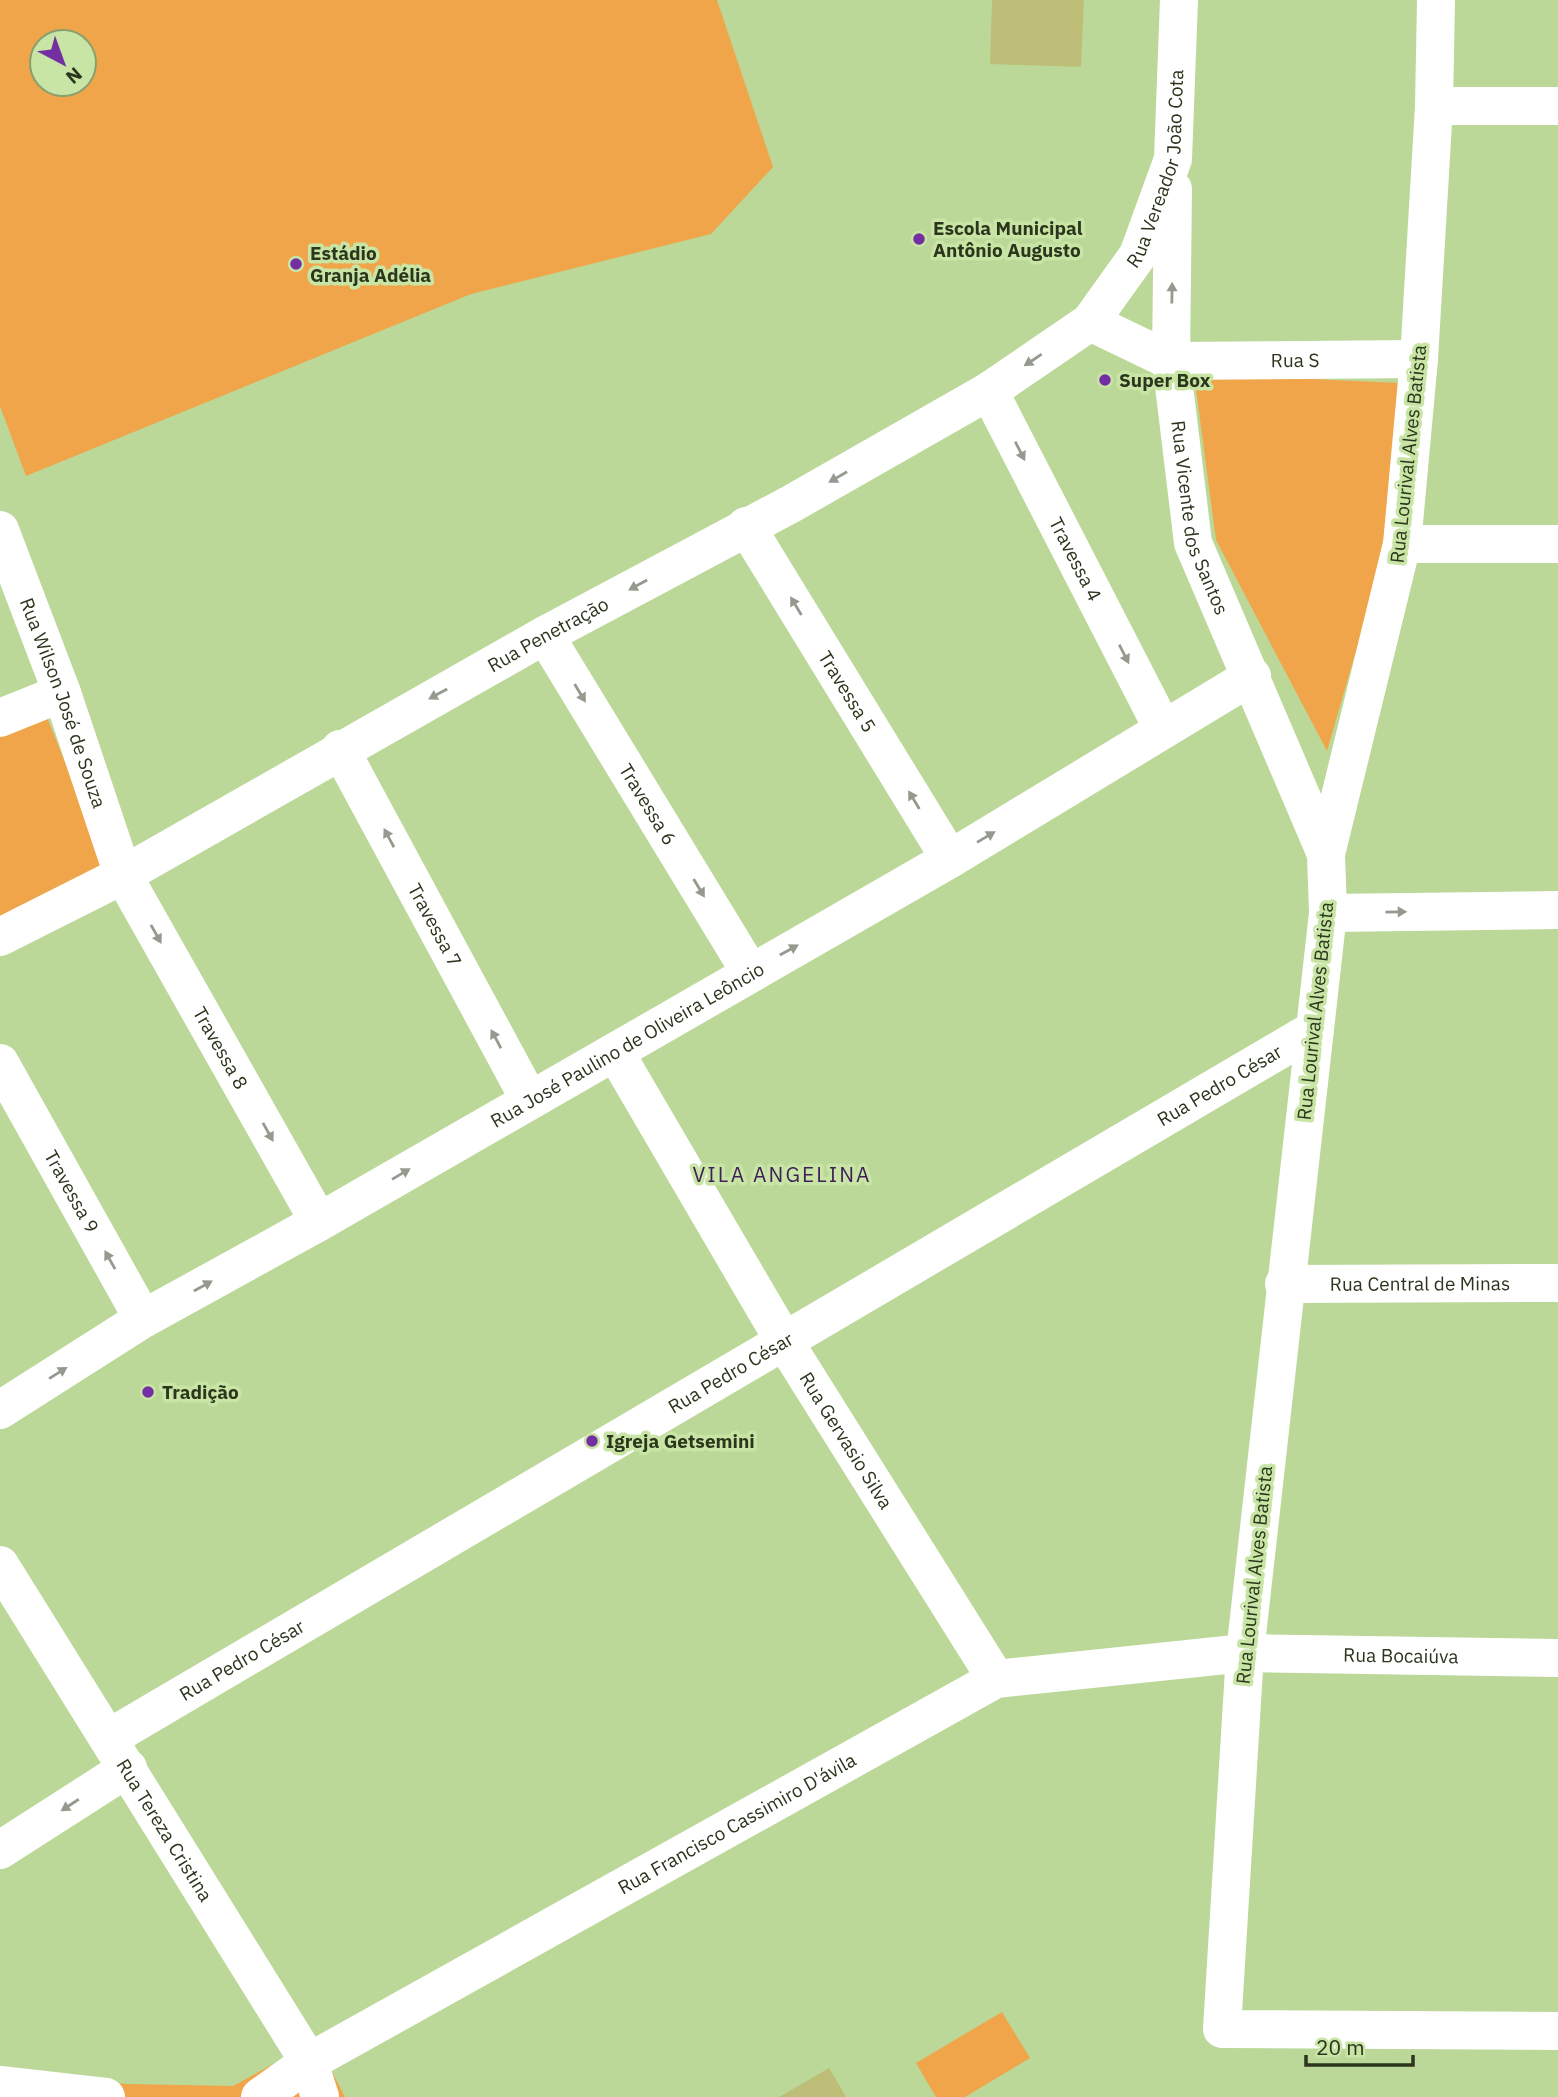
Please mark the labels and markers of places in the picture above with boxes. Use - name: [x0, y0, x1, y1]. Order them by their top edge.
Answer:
- place label: Escola Municipal Antônio Augusto: [933, 216, 1083, 262]
- marker: Escola Municipal Antônio Augusto: [911, 231, 927, 247]
- place label: Estádio Granja Adélia: [310, 241, 431, 287]
- marker: Estádio Granja Adélia: [288, 256, 304, 272]
- place label: Super Box: [1119, 368, 1211, 392]
- marker: Super Box: [1097, 372, 1113, 388]
- place label: Tradição: [162, 1380, 239, 1404]
- marker: Tradição: [140, 1384, 156, 1400]
- place label: Igreja Getsemini: [606, 1429, 755, 1453]
- marker: Igreja Getsemini: [584, 1433, 600, 1449]

